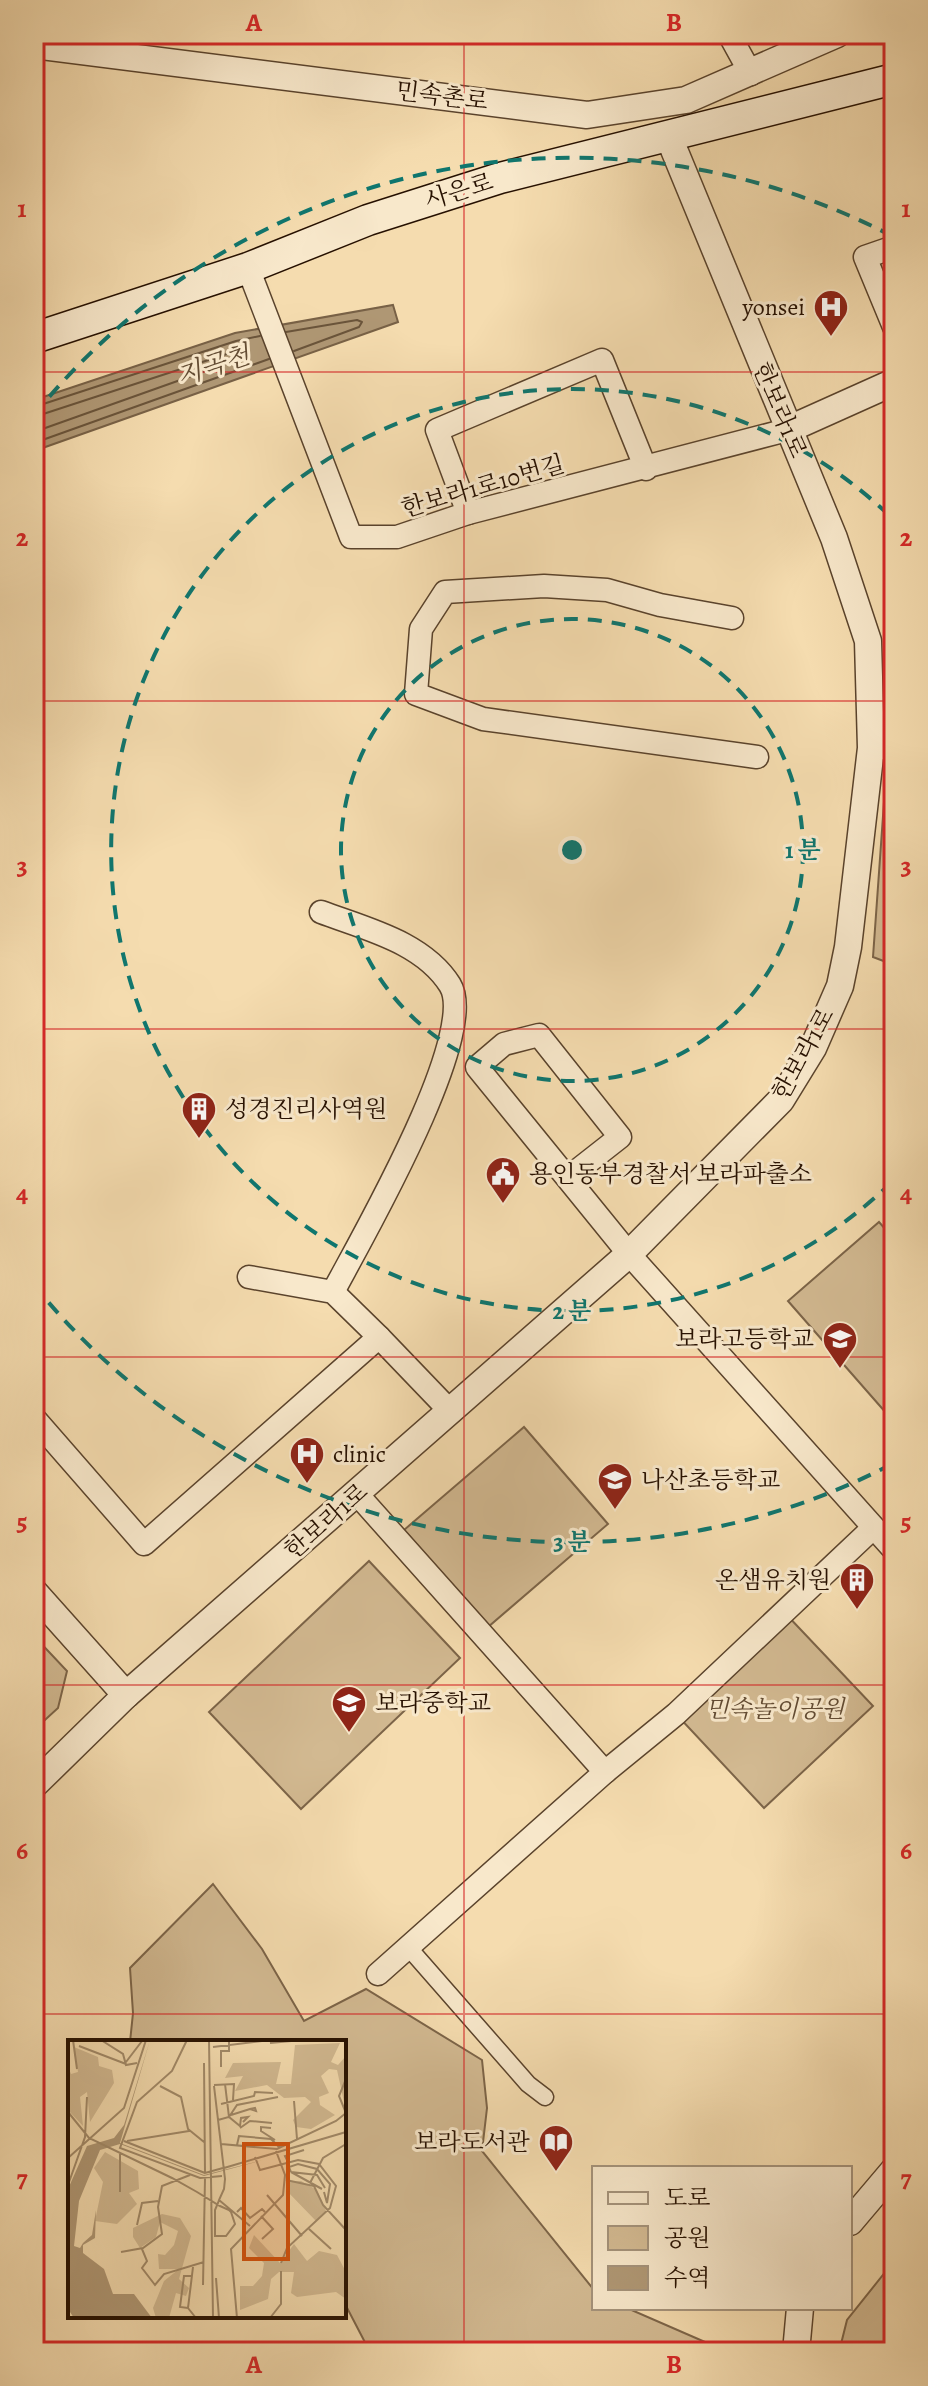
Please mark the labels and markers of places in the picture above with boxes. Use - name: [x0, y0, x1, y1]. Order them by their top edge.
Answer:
- hospital icon: yonsei: [812, 288, 850, 338]
- place label: yonsei: [741, 291, 805, 323]
- centre of rings: [558, 836, 586, 864]
- building icon: 성경진리사역원: [180, 1090, 218, 1140]
- place label: 성경진리사역원: [225, 1093, 387, 1125]
- public building icon: 용인동부경찰서 보라파출소: [484, 1155, 522, 1205]
- place label: 용인동부경찰서 보라파출소: [529, 1158, 812, 1190]
- school or university icon: 보라고등학교: [821, 1320, 859, 1370]
- place label: 보라고등학교: [675, 1323, 814, 1355]
- hospital icon: clinic: [288, 1435, 326, 1485]
- place label: clinic: [333, 1438, 386, 1470]
- school or university icon: 나산초등학교: [596, 1461, 634, 1511]
- place label: 나산초등학교: [641, 1464, 780, 1496]
- building icon: 온샘유치원: [838, 1561, 876, 1611]
- place label: 온샘유치원: [715, 1564, 831, 1596]
- school or university icon: 보라중학교: [330, 1684, 368, 1734]
- place label: 보라중학교: [375, 1687, 491, 1719]
- library icon: 보라도서관: [537, 2123, 575, 2173]
- place label: 보라도서관: [414, 2126, 530, 2158]

